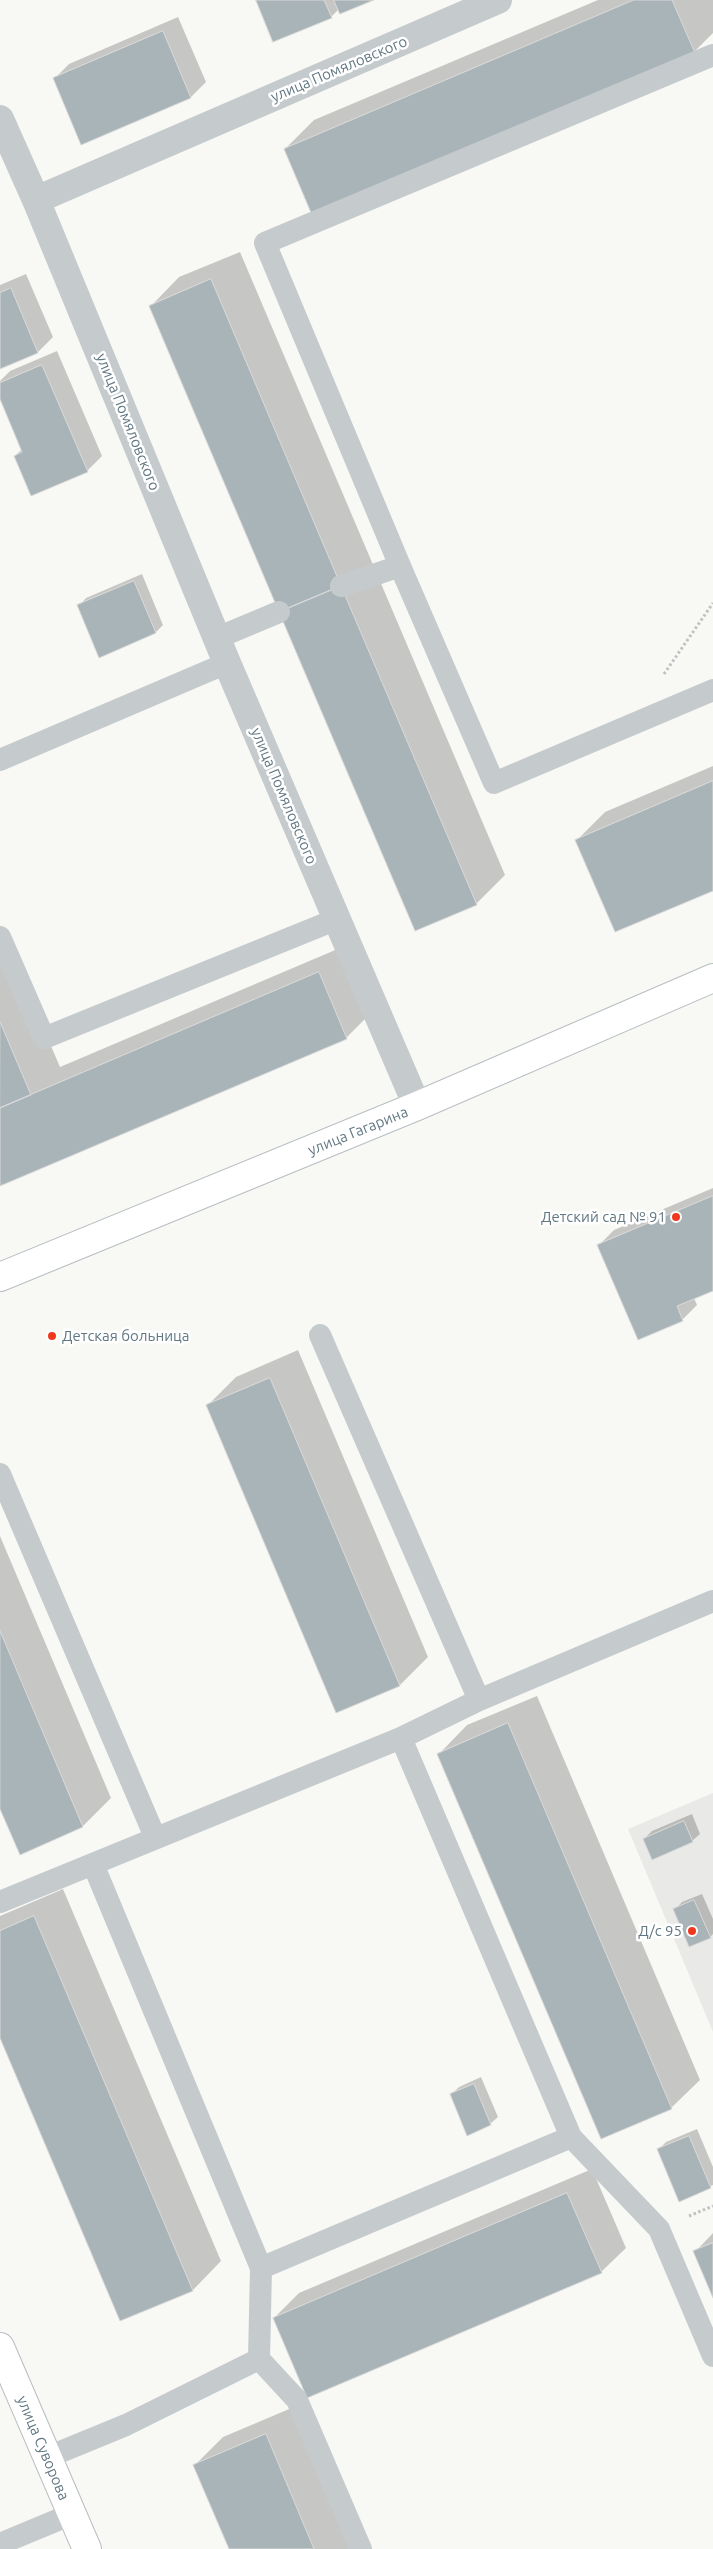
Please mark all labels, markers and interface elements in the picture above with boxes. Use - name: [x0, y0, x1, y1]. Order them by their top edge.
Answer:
- street label: улица Помяловского: [268, 32, 410, 106]
- street label: улица Помяловского: [92, 351, 164, 493]
- street label: улица Помяловского: [247, 725, 321, 867]
- street label: улица Гагарина: [305, 1103, 411, 1159]
- place label: Детский сад № 91: [541, 1208, 666, 1226]
- marker: Детский сад № 91: [670, 1211, 682, 1223]
- place label: Детская больница: [62, 1327, 189, 1345]
- marker: Детская больница: [46, 1330, 58, 1342]
- place label: Д/с 95: [638, 1922, 682, 1940]
- marker: Д/с 95: [686, 1925, 698, 1937]
- street label: улица Суворова: [13, 2393, 73, 2503]

